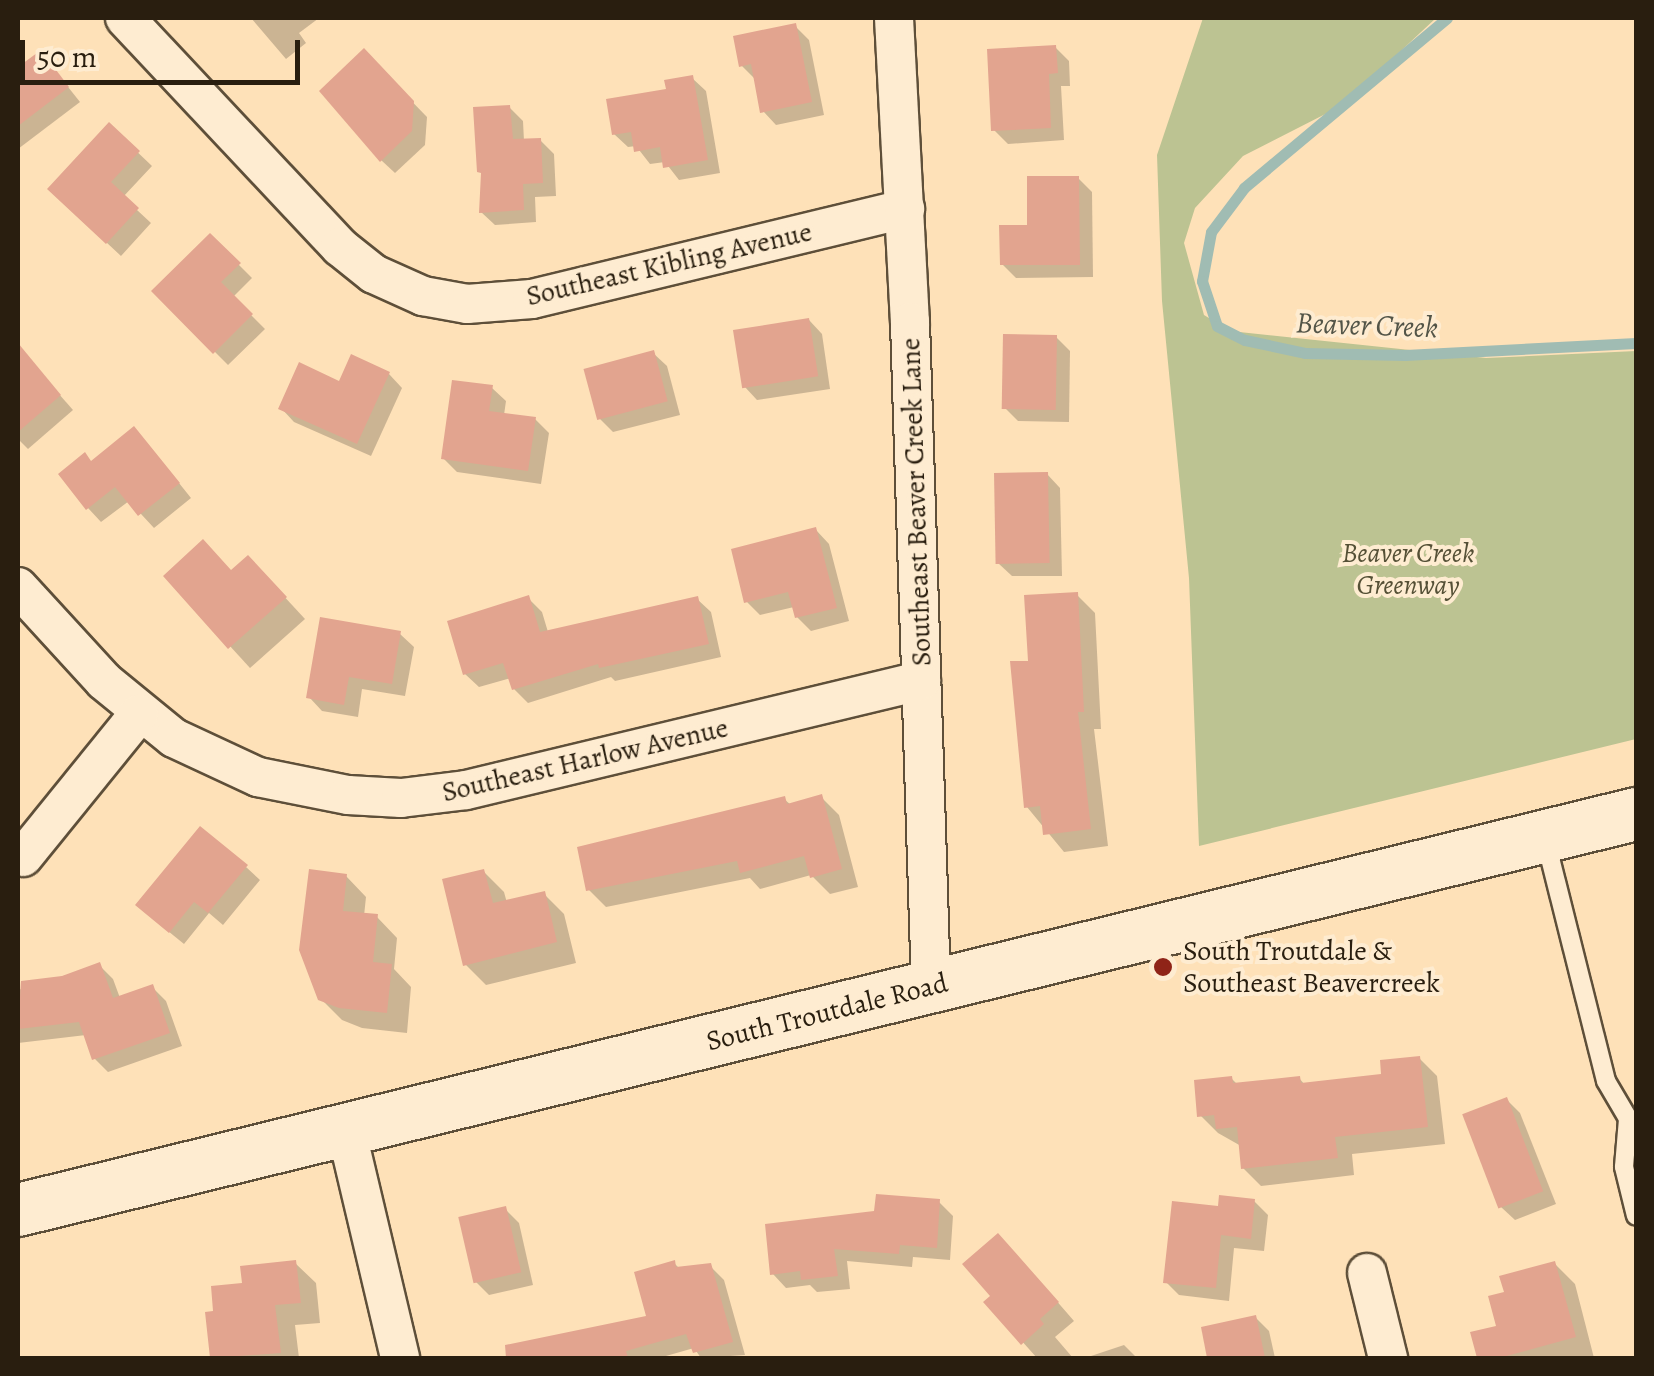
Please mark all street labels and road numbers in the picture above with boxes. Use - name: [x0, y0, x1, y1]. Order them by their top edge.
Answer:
- street label: Southeast Kibling Avenue: [523, 215, 815, 313]
- street label: Southeast Beaver Creek Lane: [893, 337, 939, 667]
- street label: Southeast Harlow Avenue: [439, 711, 731, 809]
- street label: South Troutdale Road: [703, 966, 951, 1058]

